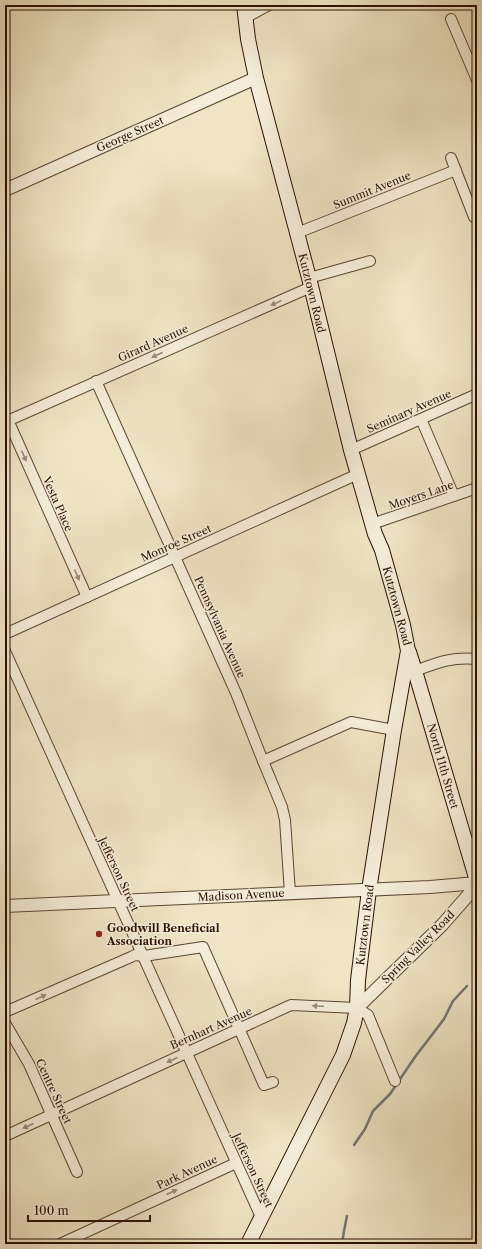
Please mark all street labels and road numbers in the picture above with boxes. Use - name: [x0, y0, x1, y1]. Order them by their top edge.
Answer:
- street label: George Street: [94, 113, 166, 155]
- street label: Summit Avenue: [331, 168, 413, 212]
- street label: Kutztown Road: [295, 252, 329, 334]
- street label: Girard Avenue: [116, 321, 190, 365]
- street label: Seminary Avenue: [365, 386, 453, 436]
- street label: Vesta Place: [39, 473, 76, 534]
- street label: Moyers Lane: [387, 477, 455, 513]
- street label: Monroe Street: [138, 521, 214, 565]
- street label: Kutztown Road: [380, 565, 414, 647]
- street label: Pennsylvania Avenue: [191, 574, 249, 680]
- street label: North 11th Street: [424, 722, 462, 810]
- street label: Jefferson Street: [95, 833, 142, 914]
- street label: Kutztown Road: [353, 883, 377, 966]
- street label: Madison Avenue: [197, 886, 285, 904]
- street label: Spring Valley Road: [379, 907, 458, 986]
- street label: Bernhart Avenue: [168, 1004, 254, 1052]
- street label: Centre Street: [33, 1056, 75, 1126]
- street label: Jefferson Street: [229, 1129, 276, 1210]
- street label: Park Avenue: [154, 1152, 220, 1192]

